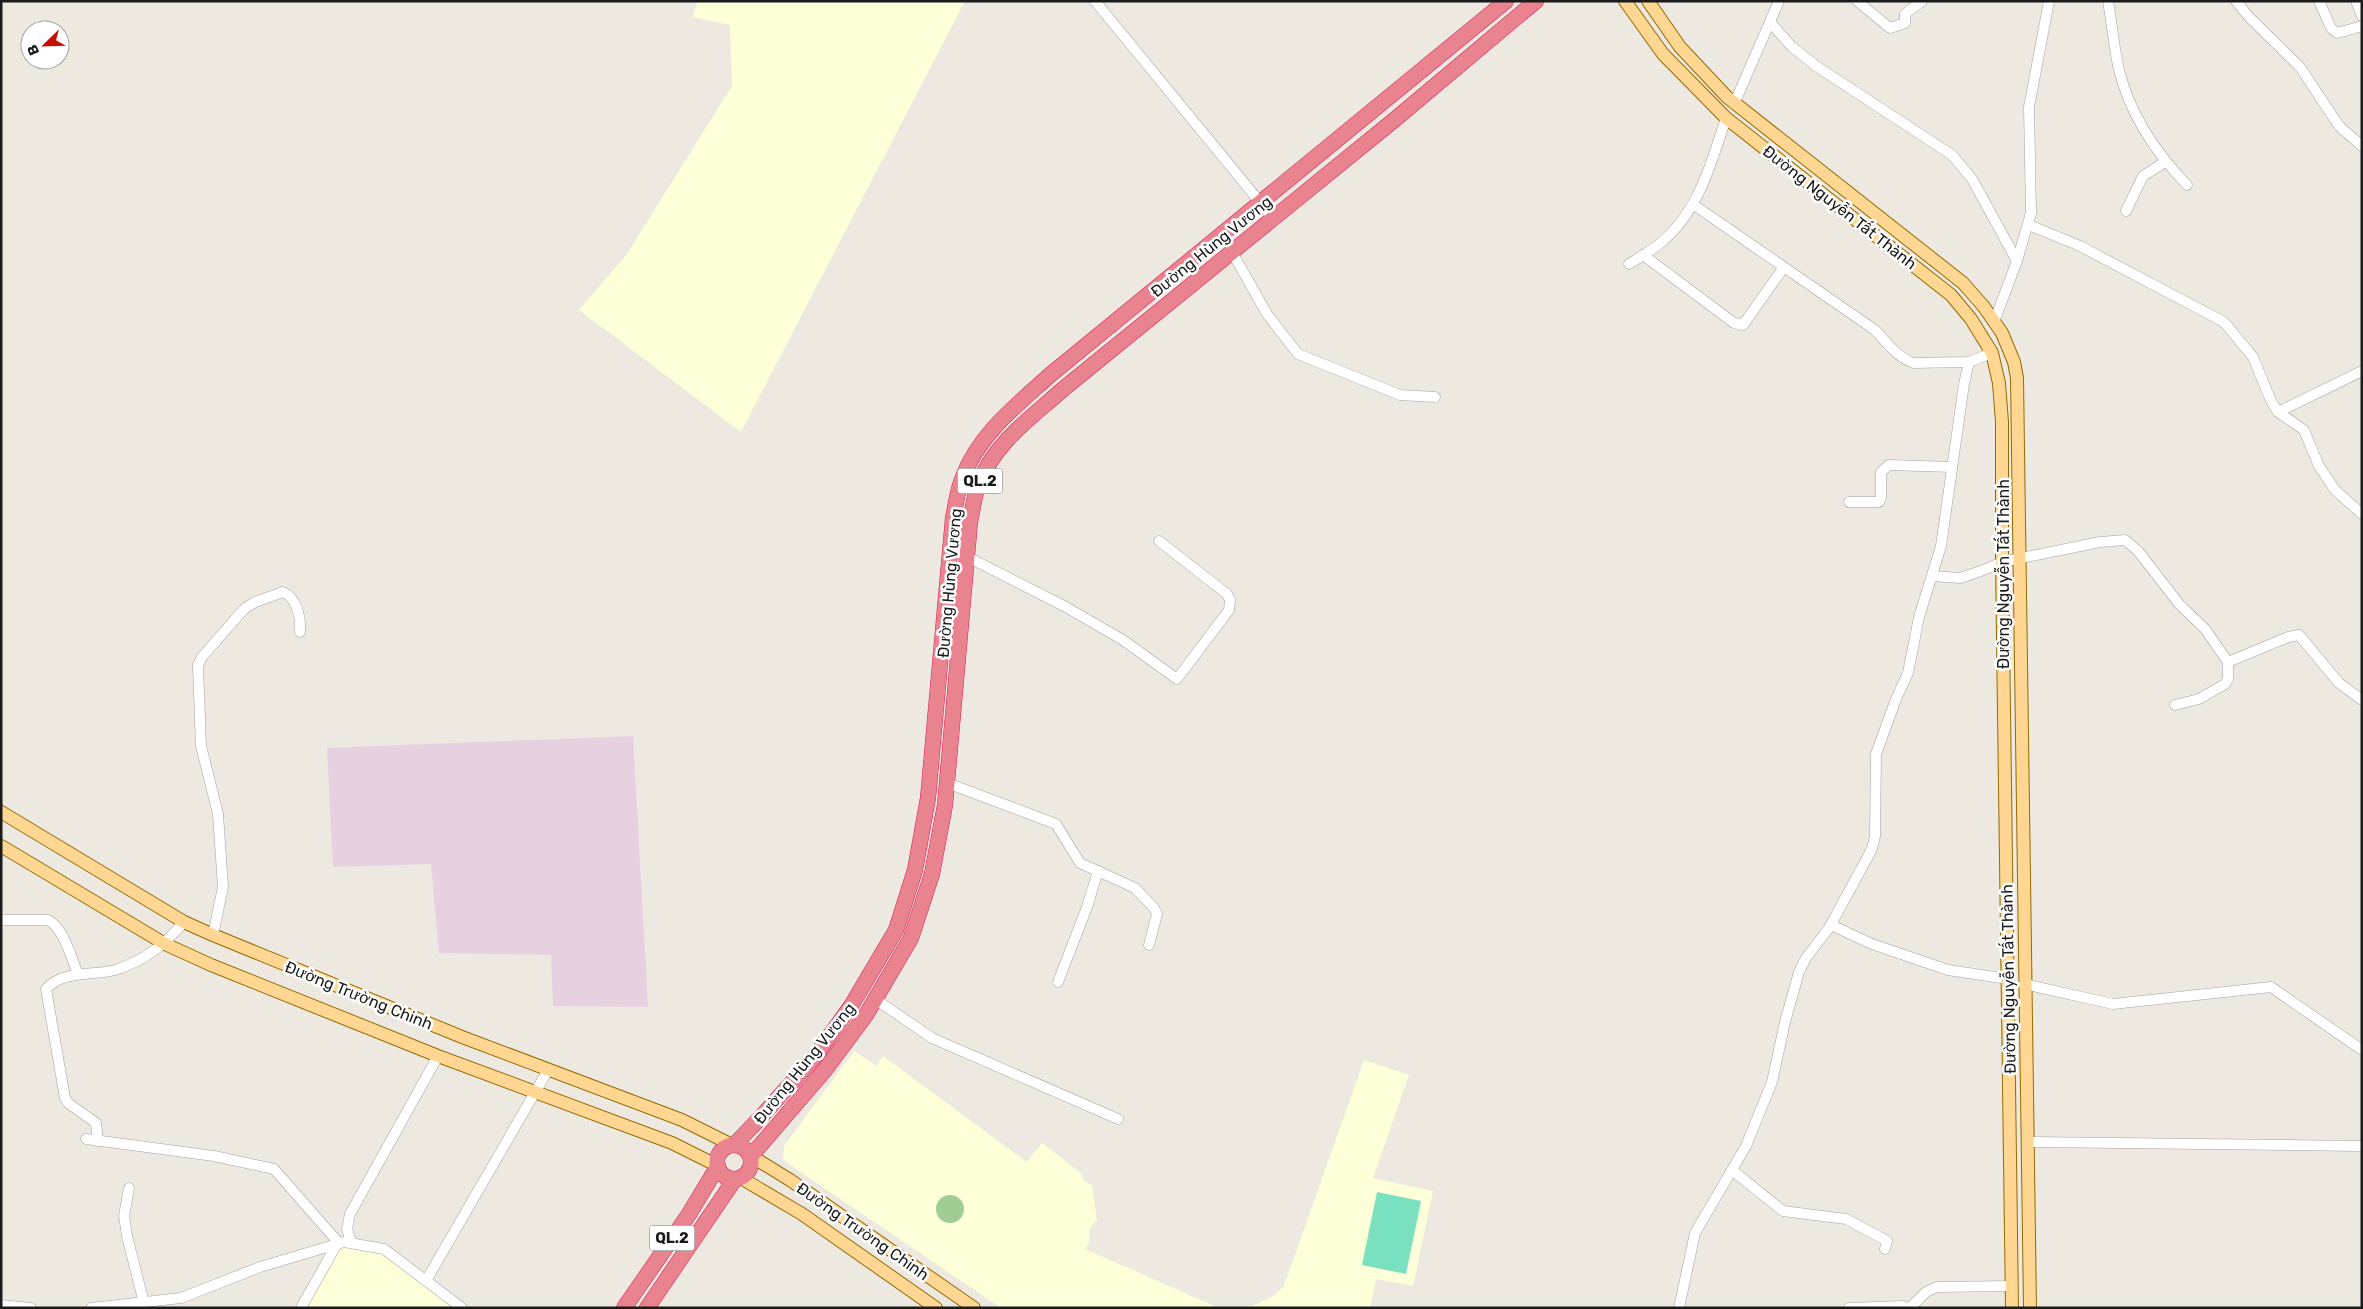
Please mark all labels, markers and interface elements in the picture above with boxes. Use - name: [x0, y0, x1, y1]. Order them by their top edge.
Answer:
- north arrow: [20, 20, 70, 70]
- text: B: [24, 42, 43, 58]
- street label: Đường Nguyễn Tất Thành: [1759, 140, 1921, 273]
- street label: Đường Hùng Vương: [1147, 192, 1276, 301]
- road number: QL.2: [958, 468, 1002, 494]
- street label: Đường Nguyễn Tất Thành: [1993, 479, 2013, 669]
- street label: Đường Hùng Vương: [933, 507, 966, 659]
- street label: Đường Nguyễn Tất Thành: [1996, 884, 2020, 1074]
- street label: Đường Trường Chinh: [282, 957, 435, 1034]
- street label: Đường Hùng Vương: [750, 999, 859, 1128]
- street label: Đường Trường Chinh: [793, 1179, 933, 1284]
- road number: QL.2: [650, 1226, 694, 1250]

